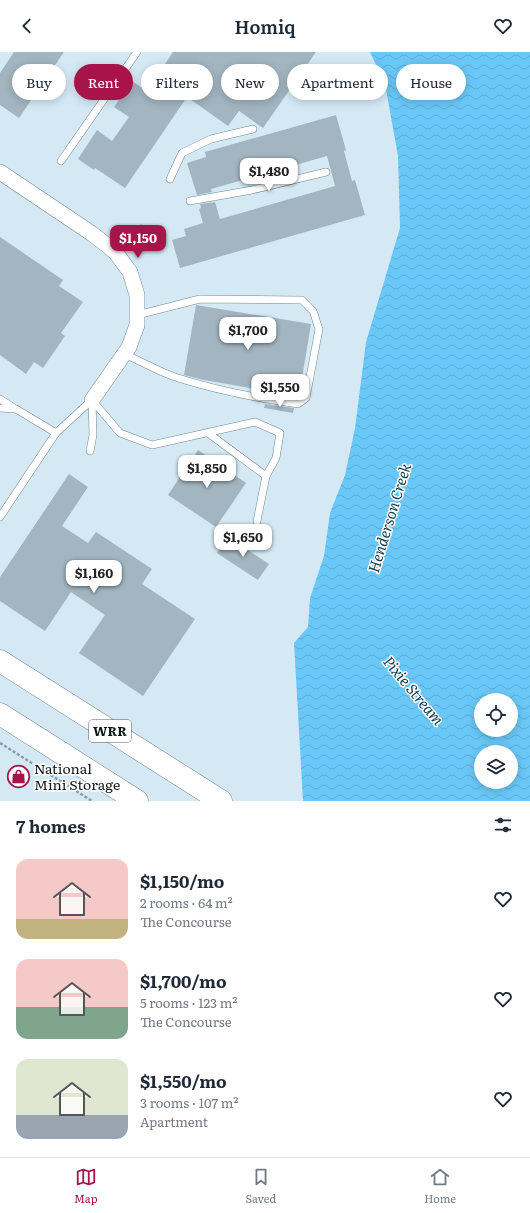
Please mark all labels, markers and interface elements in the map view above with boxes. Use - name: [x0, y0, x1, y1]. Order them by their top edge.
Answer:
- text: Homiq: [234, 13, 296, 40]
- icon: back: [16, 15, 38, 37]
- icon: heart: [492, 15, 514, 37]
- chip: Buy: [12, 64, 66, 100]
- chip: Rent: [74, 64, 133, 100]
- chip: Filters: [141, 64, 213, 100]
- chip: New: [221, 64, 279, 100]
- chip: Apartment: [287, 64, 388, 100]
- chip: House: [396, 64, 466, 100]
- pin: $1,480: [236, 158, 302, 192]
- text: $1,480: [249, 161, 289, 180]
- pin: $1,150: [105, 225, 171, 259]
- text: $1,150: [119, 228, 157, 247]
- pin: $1,700: [215, 317, 281, 351]
- text: $1,700: [228, 320, 268, 339]
- pin: $1,550: [247, 374, 313, 408]
- text: $1,550: [260, 377, 300, 396]
- pin: $1,850: [174, 455, 240, 489]
- text: $1,850: [187, 458, 227, 477]
- water label: Henderson Creek: [361, 459, 416, 575]
- pin: $1,650: [210, 524, 276, 558]
- text: $1,650: [223, 527, 263, 546]
- pin: $1,160: [61, 560, 127, 594]
- text: $1,160: [75, 563, 113, 582]
- water label: Pixie Stream: [378, 650, 450, 730]
- map controls: [474, 693, 518, 789]
- button: locate: [474, 693, 518, 737]
- road number: WRR: [89, 720, 131, 742]
- button: layers: [474, 745, 518, 789]
- place label: National Mini Storage: [34, 758, 120, 794]
- shop icon: National Mini Storage: [6, 764, 32, 790]
- text: 7 homes: [16, 813, 86, 838]
- icon: filters: [492, 814, 514, 836]
- text: $1,150/mo: [140, 868, 224, 893]
- icon: home: [48, 875, 96, 923]
- icon: heart: [492, 888, 514, 910]
- text: 2 rooms · 64 m²: [140, 893, 233, 912]
- text: The Concourse: [140, 912, 231, 931]
- text: $1,700/mo: [140, 968, 227, 993]
- icon: home: [48, 975, 96, 1023]
- icon: heart: [492, 988, 514, 1010]
- text: 5 rooms · 123 m²: [140, 993, 238, 1012]
- text: The Concourse: [140, 1012, 231, 1031]
- text: $1,550/mo: [140, 1068, 227, 1093]
- icon: home: [48, 1075, 96, 1123]
- icon: heart: [492, 1088, 514, 1110]
- text: 3 rooms · 107 m²: [140, 1093, 238, 1112]
- text: Apartment: [140, 1112, 208, 1131]
- tab: Map: [74, 1166, 97, 1206]
- tab: Saved: [245, 1166, 276, 1206]
- tab: Home: [424, 1166, 456, 1206]

